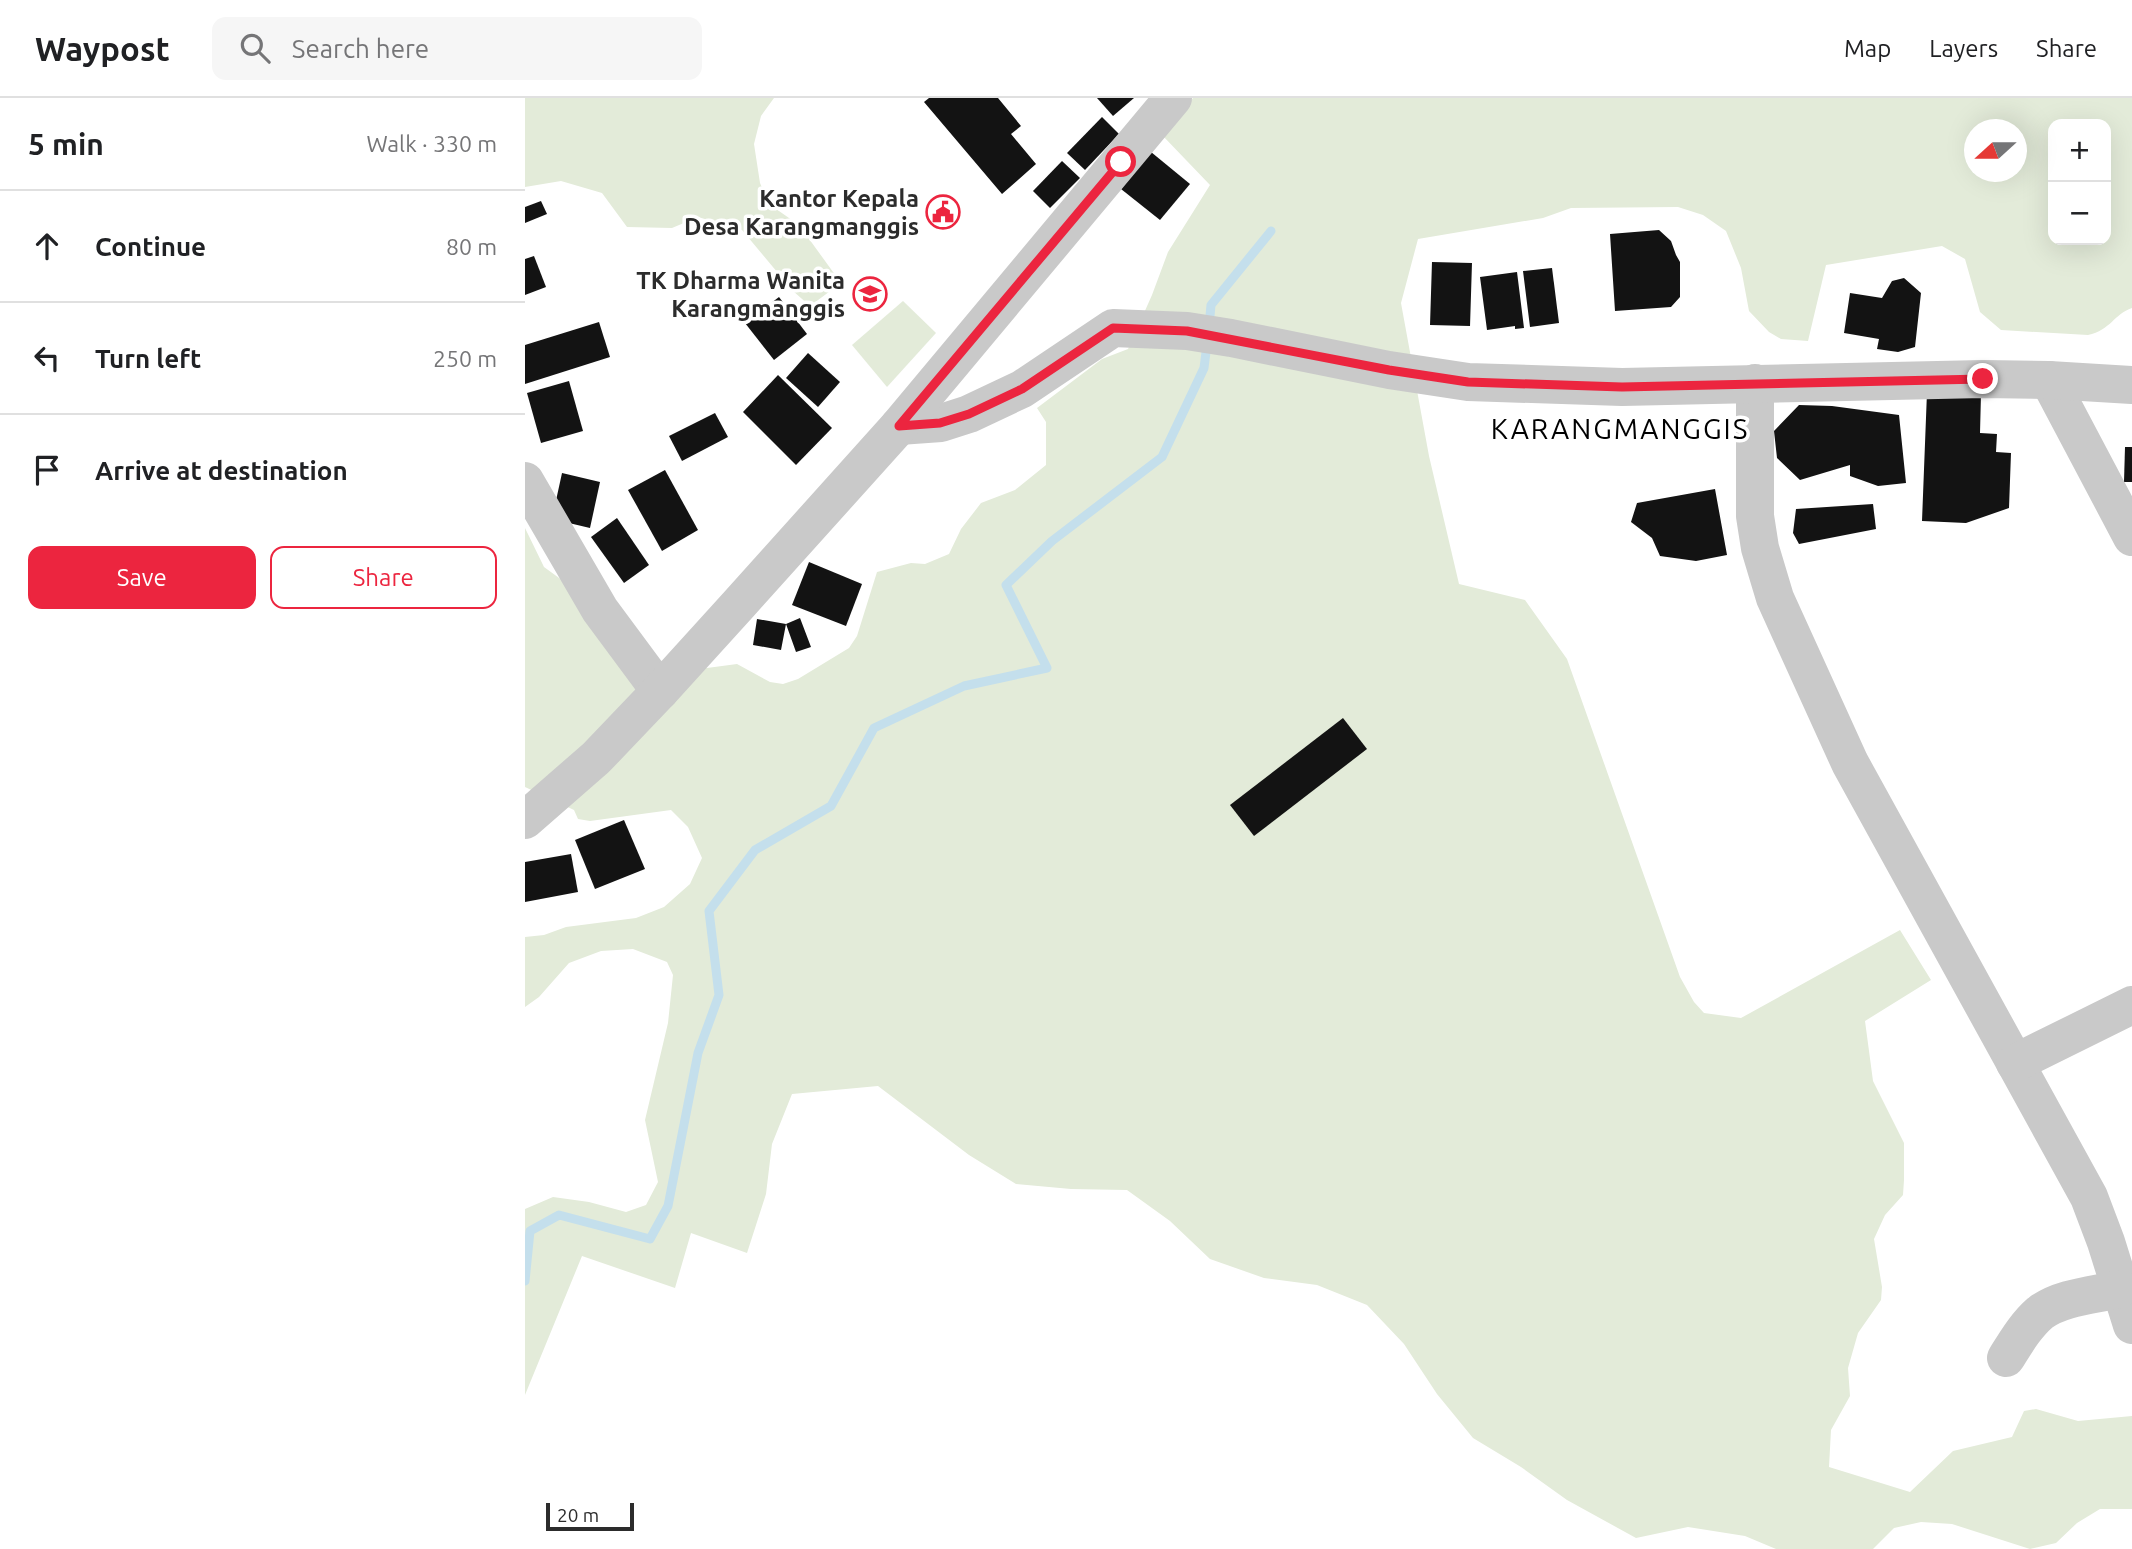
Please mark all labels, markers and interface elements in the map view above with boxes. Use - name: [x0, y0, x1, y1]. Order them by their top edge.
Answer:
- search box: [212, 17, 702, 80]
- icon: search: [236, 29, 274, 67]
- text: Waypost: [35, 30, 170, 67]
- text: Search here: [292, 34, 429, 63]
- text: Map: [1844, 35, 1891, 62]
- text: Layers: [1929, 35, 1998, 62]
- text: Share: [2036, 35, 2097, 62]
- north arrow: [1964, 119, 2027, 182]
- map controls: [2048, 119, 2111, 245]
- button: +: [2048, 119, 2111, 182]
- text: 5 min: [28, 127, 104, 161]
- text: Walk · 330 m: [366, 131, 497, 156]
- route start: [1105, 146, 1136, 177]
- button: −: [2048, 182, 2111, 245]
- place label: Kantor Kepala Desa Karangmanggis: [684, 185, 919, 240]
- public building icon: Kantor Kepala Desa Karangmanggis: [924, 193, 962, 231]
- icon: ahead: [28, 227, 66, 265]
- text: Continue: [95, 232, 206, 261]
- text: 80 m: [446, 234, 497, 259]
- place label: TK Dharma Wanita Karangmanggis: [636, 267, 845, 322]
- school or university icon: TK Dharma Wanita Karangmanggis: [851, 275, 889, 313]
- icon: left: [28, 339, 66, 377]
- text: Turn left: [95, 344, 201, 373]
- text: 250 m: [433, 346, 497, 371]
- route end: [1967, 363, 1998, 394]
- district label: KARANGMANGGIS: [1491, 413, 1749, 444]
- icon: arrive: [28, 451, 66, 489]
- text: Arrive at destination: [95, 456, 348, 485]
- button: Save: [28, 546, 256, 609]
- button: Share: [270, 546, 497, 609]
- scale bar: [546, 1500, 633, 1532]
- text: 20 m: [557, 1504, 599, 1526]

